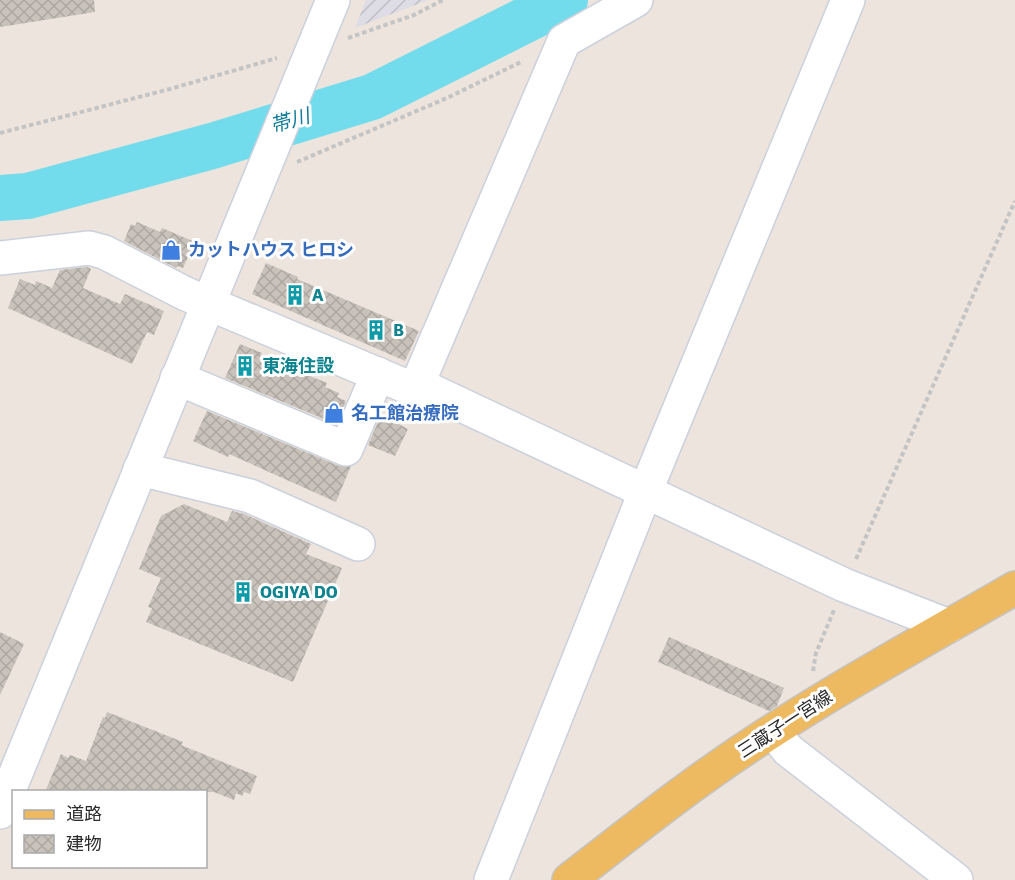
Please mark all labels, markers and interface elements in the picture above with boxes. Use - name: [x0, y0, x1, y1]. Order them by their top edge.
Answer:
- water label: 帯川: [267, 103, 315, 139]
- shop icon: カットハウス ヒロシ: [159, 238, 183, 262]
- place label: カットハウス ヒロシ: [188, 239, 354, 261]
- building icon: A: [283, 283, 307, 307]
- place label: A: [312, 284, 324, 306]
- building icon: B: [364, 318, 388, 342]
- place label: B: [393, 319, 404, 341]
- building icon: 東海住設: [233, 354, 257, 378]
- place label: 東海住設: [262, 355, 334, 377]
- shop icon: 名工館治療院: [322, 401, 346, 425]
- place label: 名工館治療院: [351, 402, 459, 424]
- building icon: OGIYA DO: [231, 580, 255, 604]
- place label: OGIYA DO: [260, 581, 338, 603]
- street label: 三蔵子一宮線: [734, 685, 836, 763]
- legend: [12, 790, 207, 868]
- text: 道路: [66, 803, 102, 825]
- text: 建物: [66, 833, 102, 855]

